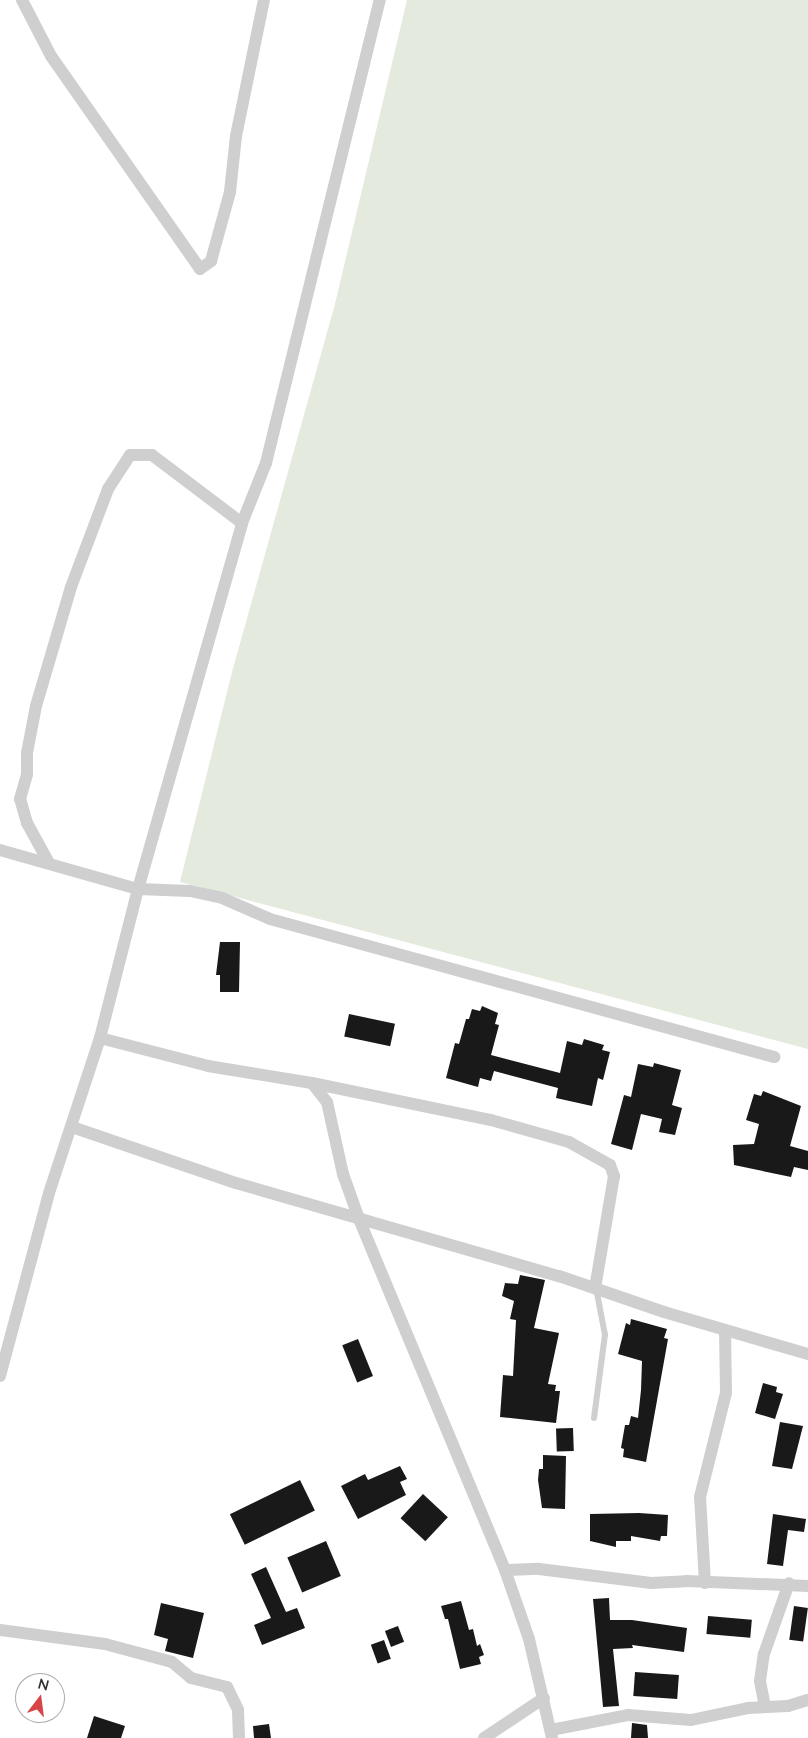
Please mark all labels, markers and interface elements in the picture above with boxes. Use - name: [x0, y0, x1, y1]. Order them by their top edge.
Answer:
- north arrow: [15, 1673, 65, 1723]
- text: N: [36, 1674, 51, 1694]

